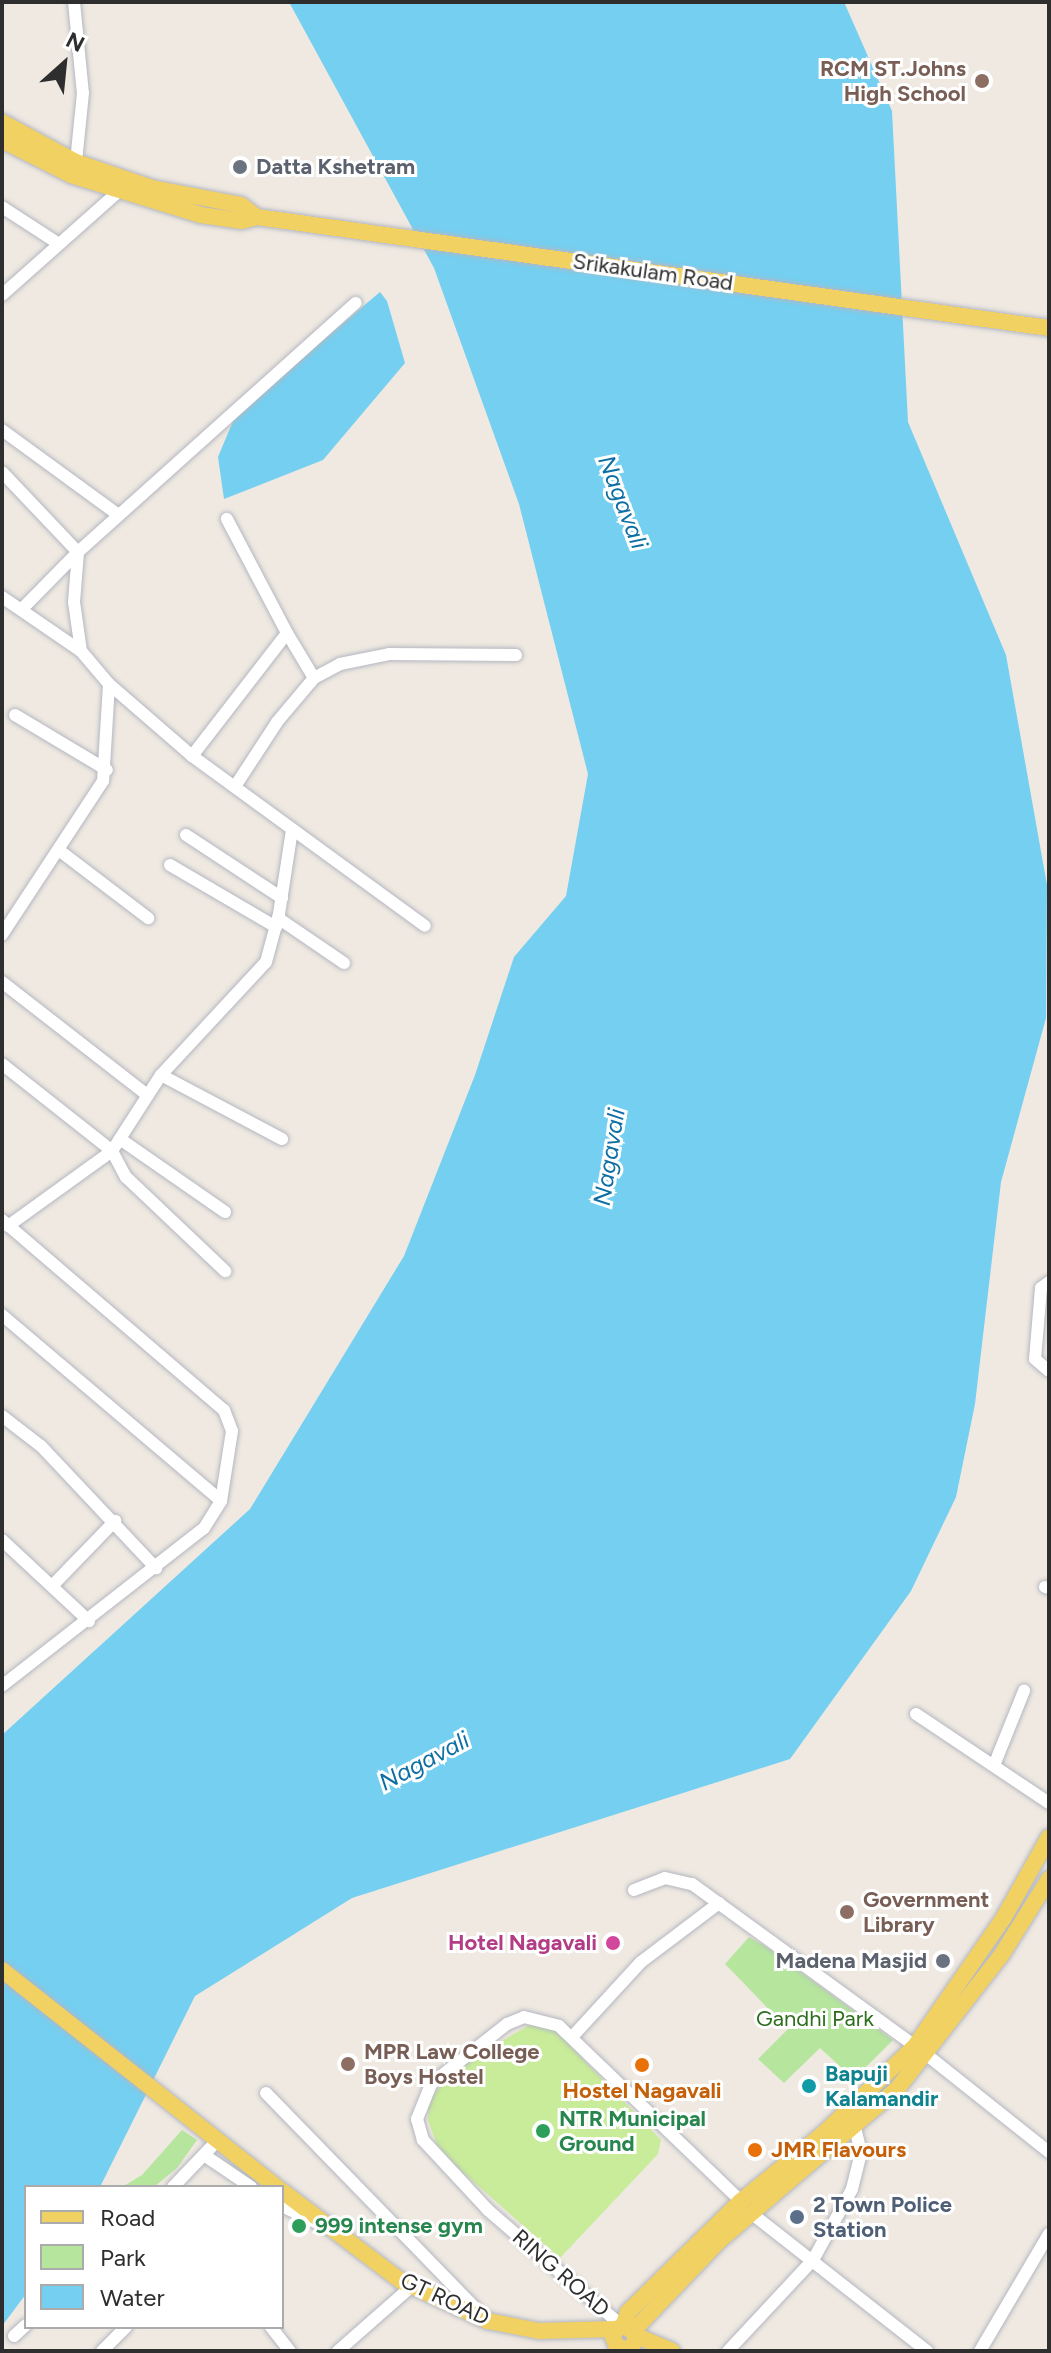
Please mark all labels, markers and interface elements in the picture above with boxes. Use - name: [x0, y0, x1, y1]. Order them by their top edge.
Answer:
- north arrow: [24, 24, 104, 104]
- text: N: [61, 26, 89, 58]
- place label: RCM ST.Johns High School: [820, 55, 966, 106]
- marker: RCM ST.Johns High School: [973, 72, 991, 90]
- place label: Datta Kshetram: [256, 154, 415, 180]
- marker: Datta Kshetram: [231, 158, 249, 176]
- street label: Srikakulam Road: [571, 248, 735, 296]
- water label: Nagavali: [592, 451, 654, 553]
- water label: Nagavali: [587, 1106, 631, 1208]
- water label: Nagavali: [374, 1725, 474, 1797]
- place label: Government Library: [863, 1886, 989, 1938]
- marker: Government Library: [838, 1903, 856, 1921]
- place label: Hotel Nagavali: [448, 1930, 597, 1956]
- marker: Hotel Nagavali: [604, 1934, 622, 1952]
- place label: Madena Masjid: [776, 1948, 927, 1974]
- marker: Madena Masjid: [934, 1952, 952, 1970]
- park label: Gandhi Park: [756, 2006, 874, 2032]
- place label: MPR Law College Boys Hostel: [364, 2038, 540, 2090]
- marker: MPR Law College Boys Hostel: [339, 2055, 357, 2073]
- marker: Hostel Nagavali: [633, 2056, 651, 2074]
- place label: Bapuji Kalamandir: [825, 2060, 938, 2112]
- marker: Bapuji Kalamandir: [800, 2077, 818, 2095]
- place label: Hostel Nagavali: [562, 2078, 722, 2104]
- place label: NTR Municipal Ground: [559, 2105, 706, 2156]
- marker: NTR Municipal Ground: [534, 2122, 552, 2140]
- place label: JMR Flavours: [771, 2137, 906, 2163]
- marker: JMR Flavours: [746, 2141, 764, 2159]
- legend: [24, 2185, 284, 2329]
- place label: 2 Town Police Station: [813, 2191, 952, 2242]
- text: Road: [100, 2203, 155, 2232]
- marker: 2 Town Police Station: [788, 2208, 806, 2226]
- place label: 999 intense gym: [315, 2213, 483, 2239]
- marker: 999 intense gym: [290, 2217, 308, 2235]
- street label: RING ROAD: [507, 2224, 615, 2322]
- text: Park: [100, 2243, 146, 2272]
- street label: GT ROAD: [396, 2267, 494, 2331]
- text: Water: [100, 2283, 165, 2312]

